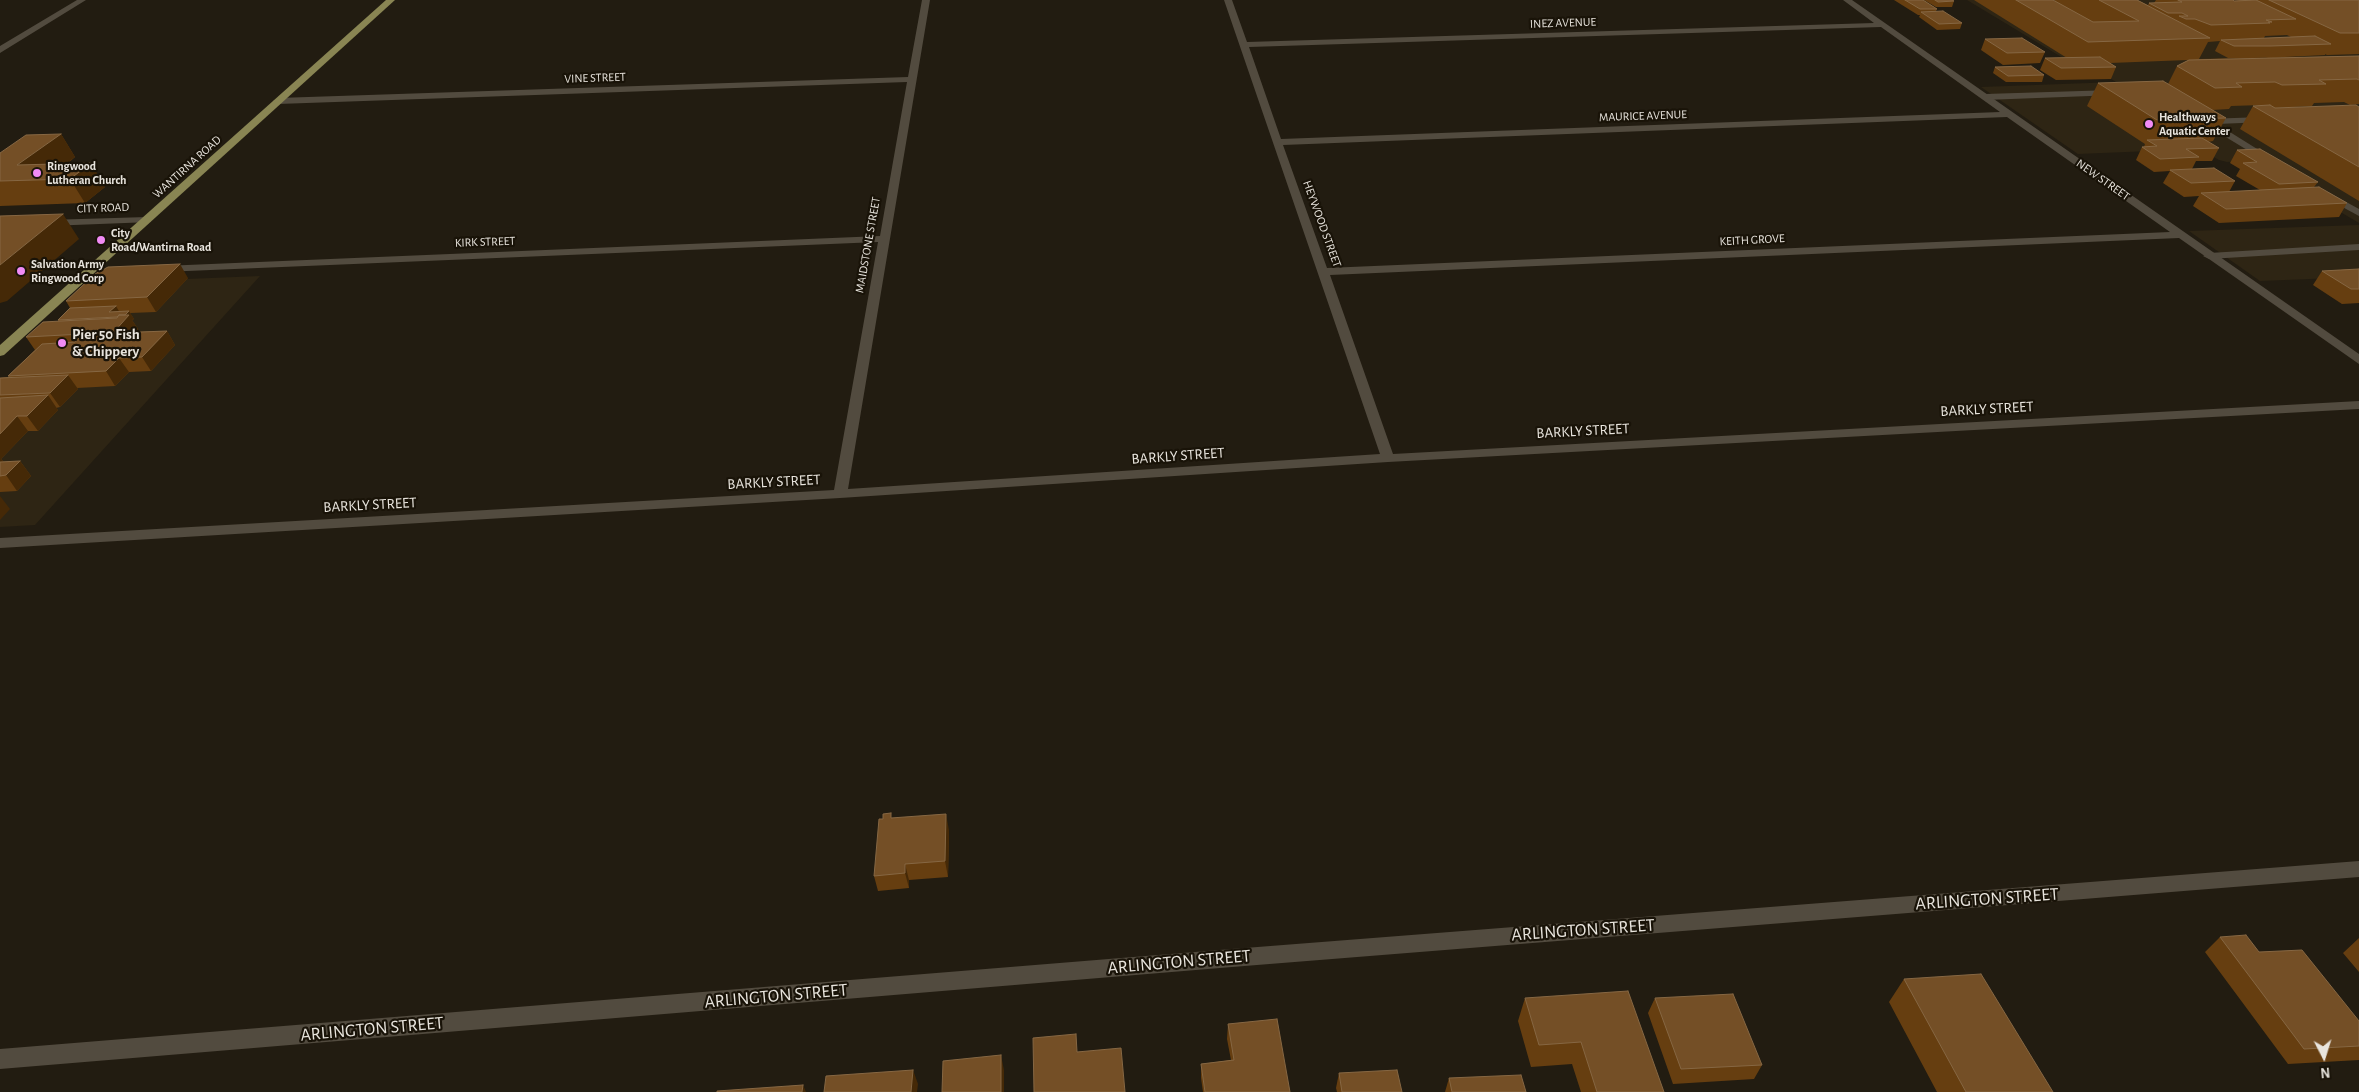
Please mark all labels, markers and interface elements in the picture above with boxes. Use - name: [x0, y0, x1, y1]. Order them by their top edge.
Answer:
- street label: INEZ AVENUE: [1530, 15, 1596, 31]
- street label: VINE STREET: [564, 70, 626, 86]
- street label: MAURICE AVENUE: [1599, 107, 1687, 125]
- place label: Healthways Aquatic Center: [2159, 110, 2230, 138]
- marker: Healthways Aquatic Center: [2143, 118, 2155, 130]
- street label: WANTIRNA ROAD: [150, 133, 224, 201]
- street label: NEW STREET: [2073, 156, 2133, 204]
- place label: Ringwood Lutheran Church: [47, 159, 126, 187]
- marker: Ringwood Lutheran Church: [31, 167, 43, 179]
- street label: HEYWOOD STREET: [1300, 179, 1344, 269]
- street label: MAIDSTONE STREET: [852, 196, 884, 294]
- street label: CITY ROAD: [77, 200, 129, 216]
- place label: City Road/Wantirna Road: [111, 226, 211, 254]
- street label: KEITH GROVE: [1719, 231, 1785, 249]
- marker: City Road/Wantirna Road: [95, 234, 107, 246]
- street label: KIRK STREET: [455, 234, 515, 250]
- place label: Salvation Army Ringwood Corp: [31, 257, 104, 285]
- marker: Salvation Army Ringwood Corp: [15, 265, 27, 277]
- place label: Pier 50 Fish & Chippery: [72, 325, 140, 360]
- marker: Pier 50 Fish & Chippery: [56, 337, 68, 349]
- street label: BARKLY STREET: [1940, 398, 2034, 420]
- street label: BARKLY STREET: [1536, 420, 1630, 442]
- street label: BARKLY STREET: [1131, 444, 1225, 468]
- street label: BARKLY STREET: [727, 471, 821, 493]
- street label: BARKLY STREET: [323, 494, 417, 516]
- street label: ARLINGTON STREET: [1915, 883, 2059, 915]
- street label: ARLINGTON STREET: [1511, 914, 1655, 946]
- street label: ARLINGTON STREET: [1107, 945, 1251, 979]
- street label: ARLINGTON STREET: [704, 979, 848, 1013]
- street label: ARLINGTON STREET: [300, 1012, 444, 1046]
- north arrow: [2299, 1032, 2349, 1082]
- text: N: [2320, 1065, 2331, 1079]

